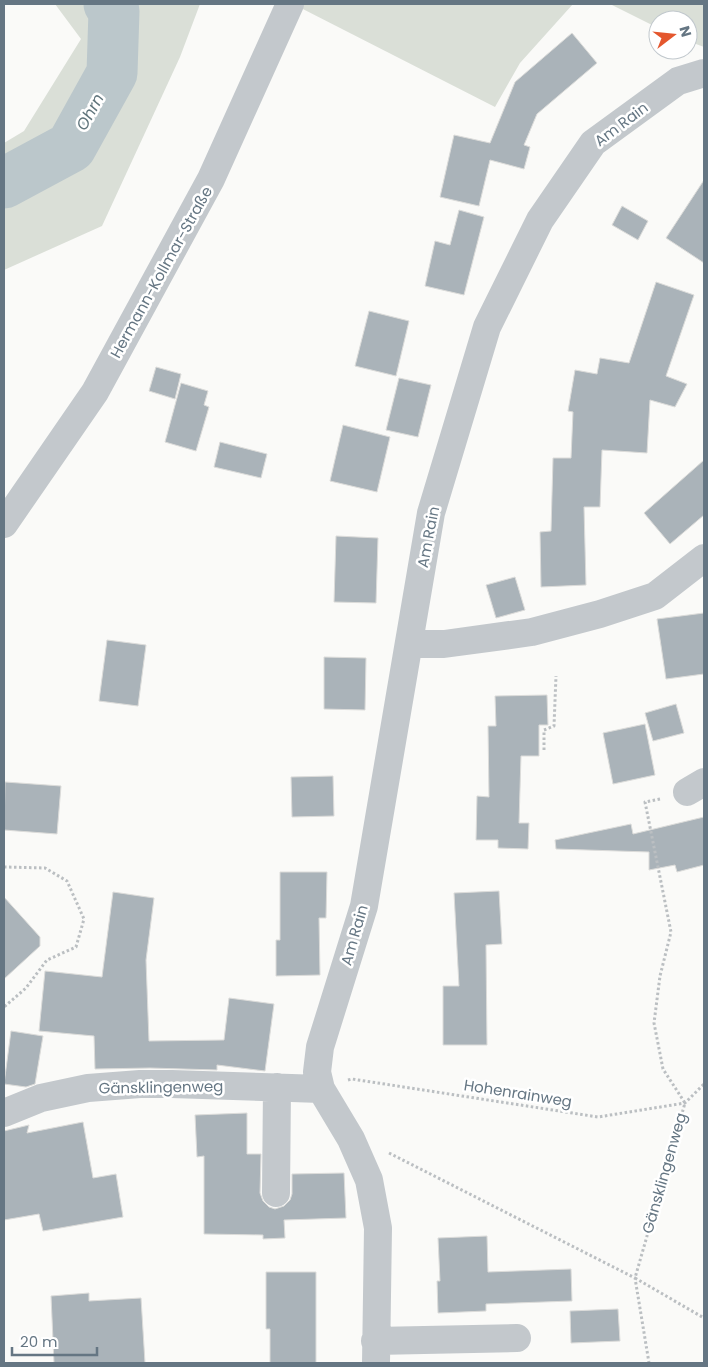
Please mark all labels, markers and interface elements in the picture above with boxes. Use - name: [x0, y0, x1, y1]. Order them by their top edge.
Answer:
- north arrow: [648, 10, 698, 60]
- text: N: [674, 24, 697, 39]
- water label: Ohrn: [70, 89, 110, 135]
- street label: Am Rain: [590, 97, 652, 151]
- street label: Hermann-Kollmar-Straße: [105, 182, 217, 362]
- street label: Am Rain: [412, 505, 444, 569]
- street label: Am Rain: [335, 902, 373, 968]
- street label: Hohenrainweg: [462, 1074, 574, 1112]
- street label: Gänsklingenweg: [98, 1075, 224, 1099]
- street label: Gänsklingenweg: [637, 1110, 691, 1236]
- scale bar: [12, 1324, 98, 1356]
- text: 20 m: [20, 1331, 58, 1352]

